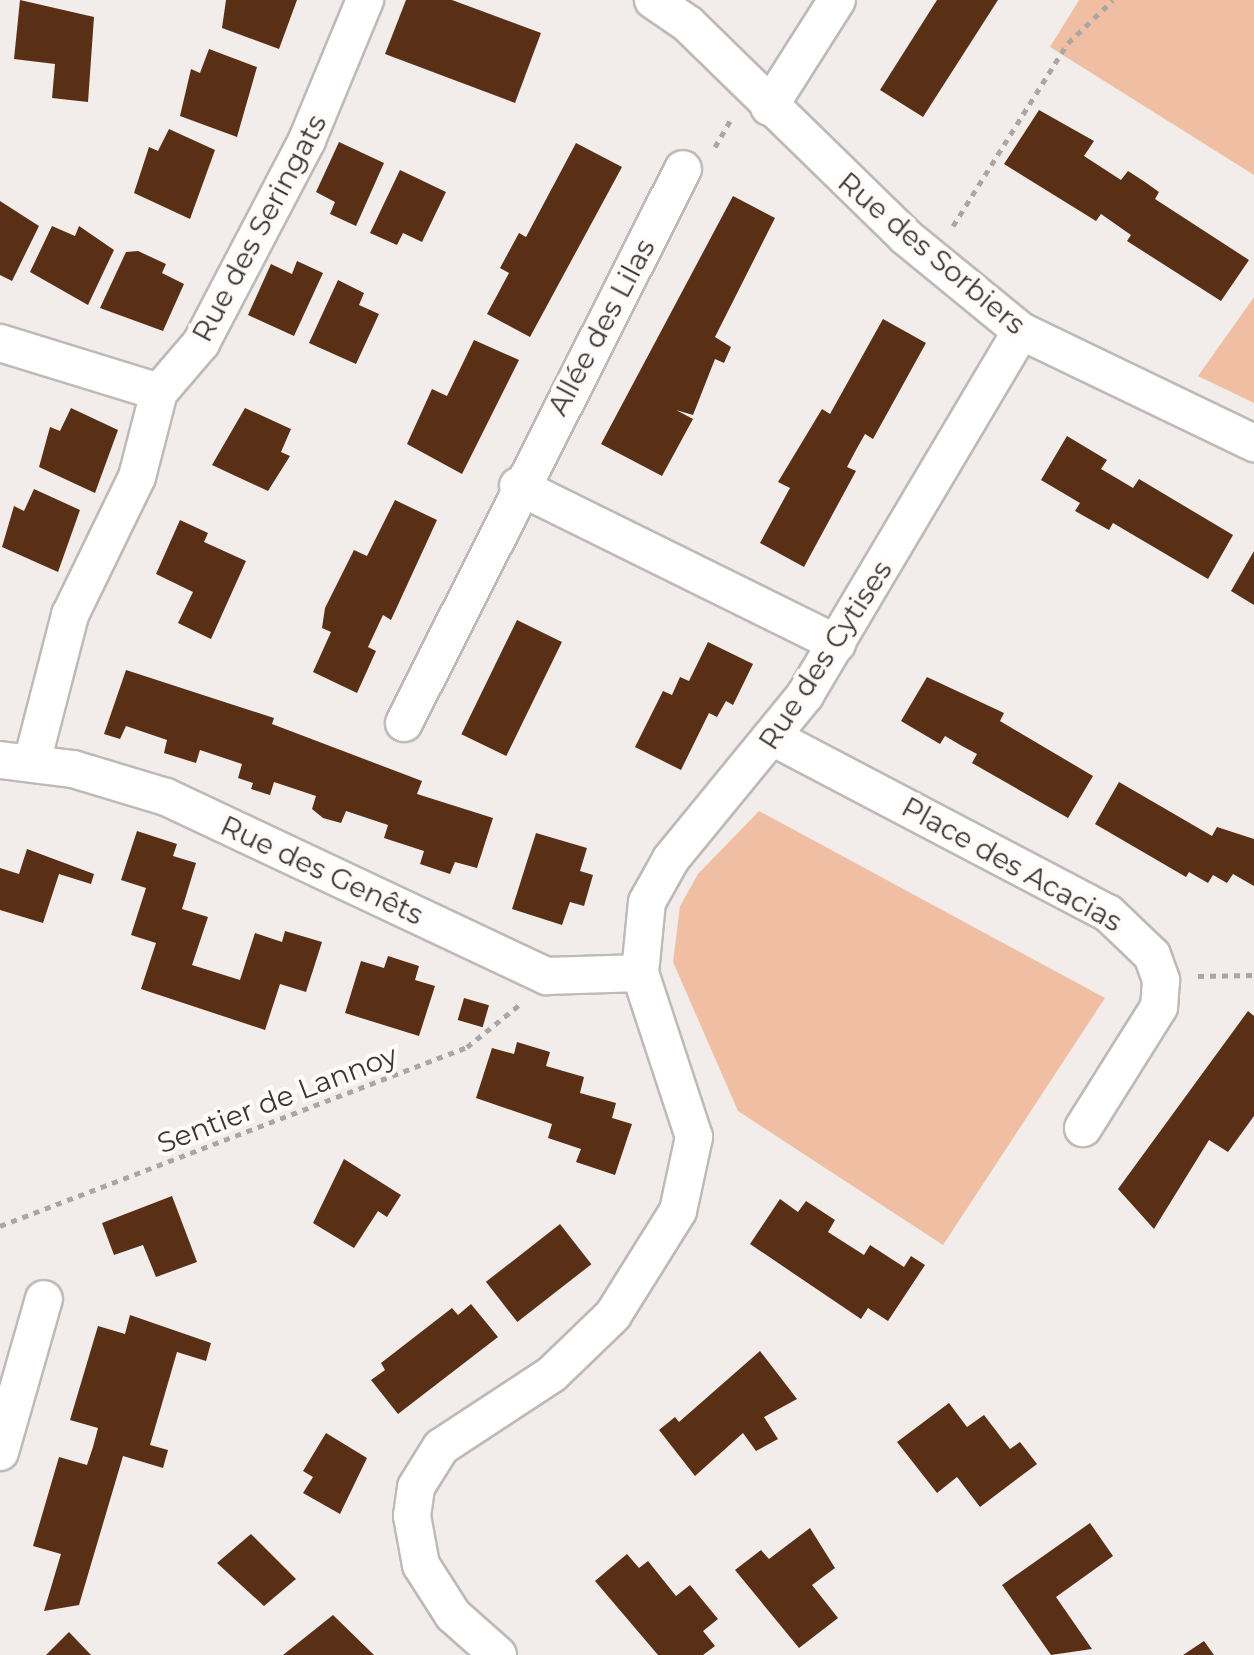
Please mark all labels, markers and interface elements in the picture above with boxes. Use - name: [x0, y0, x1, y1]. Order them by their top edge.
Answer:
- street label: Rue des Seringats: [185, 109, 333, 347]
- street label: Rue des Sorbiers: [831, 165, 1033, 341]
- street label: Allée des Lilas: [540, 233, 662, 421]
- street label: Rue des Cytises: [751, 554, 899, 756]
- street label: Place des Acacias: [896, 790, 1128, 938]
- street label: Rue des Genêts: [215, 808, 429, 932]
- street label: Sentier de Lannoy: [152, 1038, 402, 1160]

